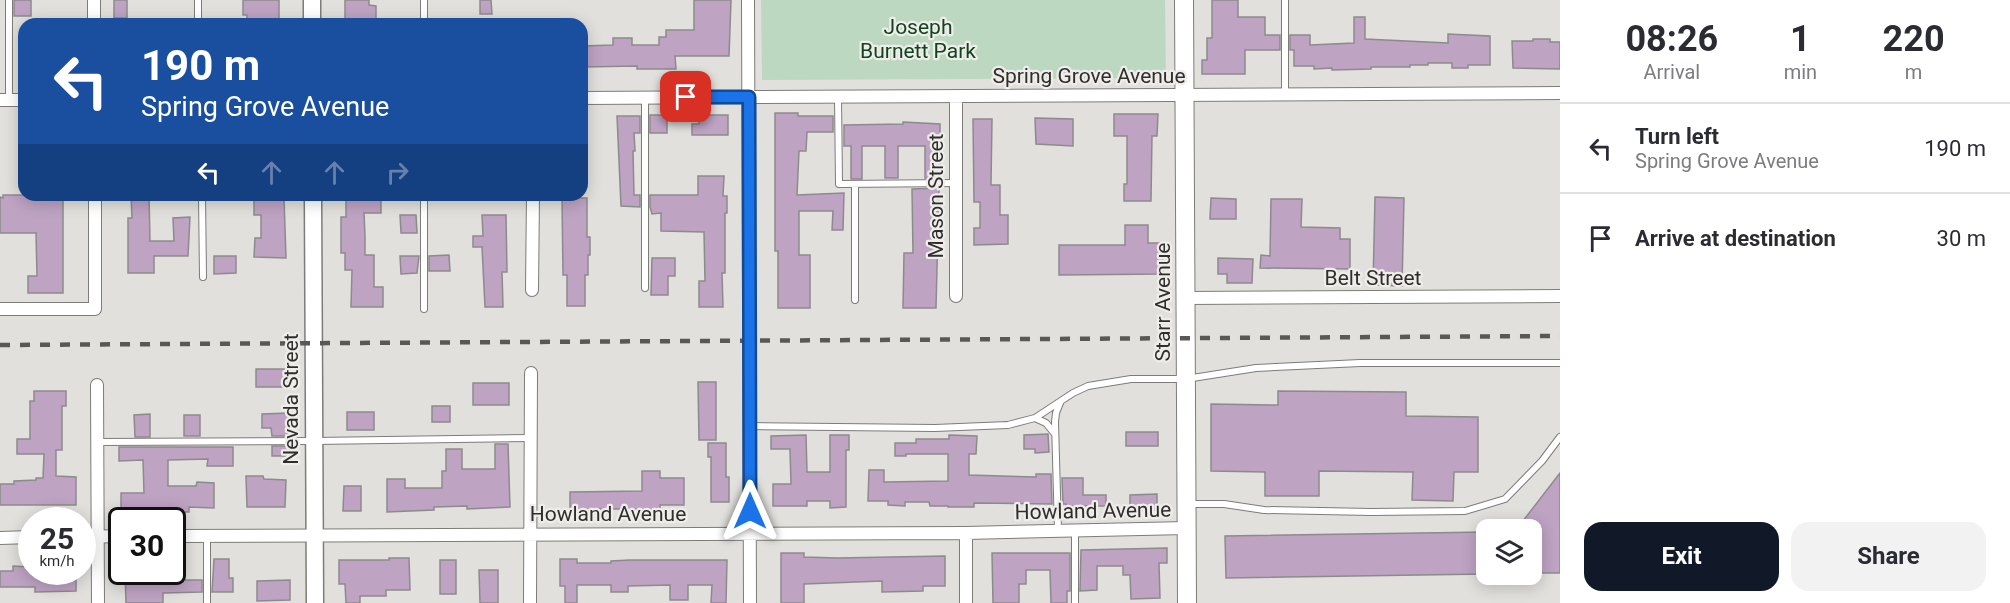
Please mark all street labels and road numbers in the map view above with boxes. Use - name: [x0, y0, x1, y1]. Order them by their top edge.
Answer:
- street label: Spring Grove Avenue: [992, 64, 1186, 88]
- street label: Mason Street: [924, 133, 948, 258]
- street label: Starr Avenue: [1151, 243, 1175, 361]
- street label: Belt Street: [1325, 266, 1422, 290]
- street label: Nevada Street: [279, 333, 303, 465]
- street label: Howland Avenue: [1015, 498, 1171, 524]
- street label: Howland Avenue: [530, 502, 686, 526]

